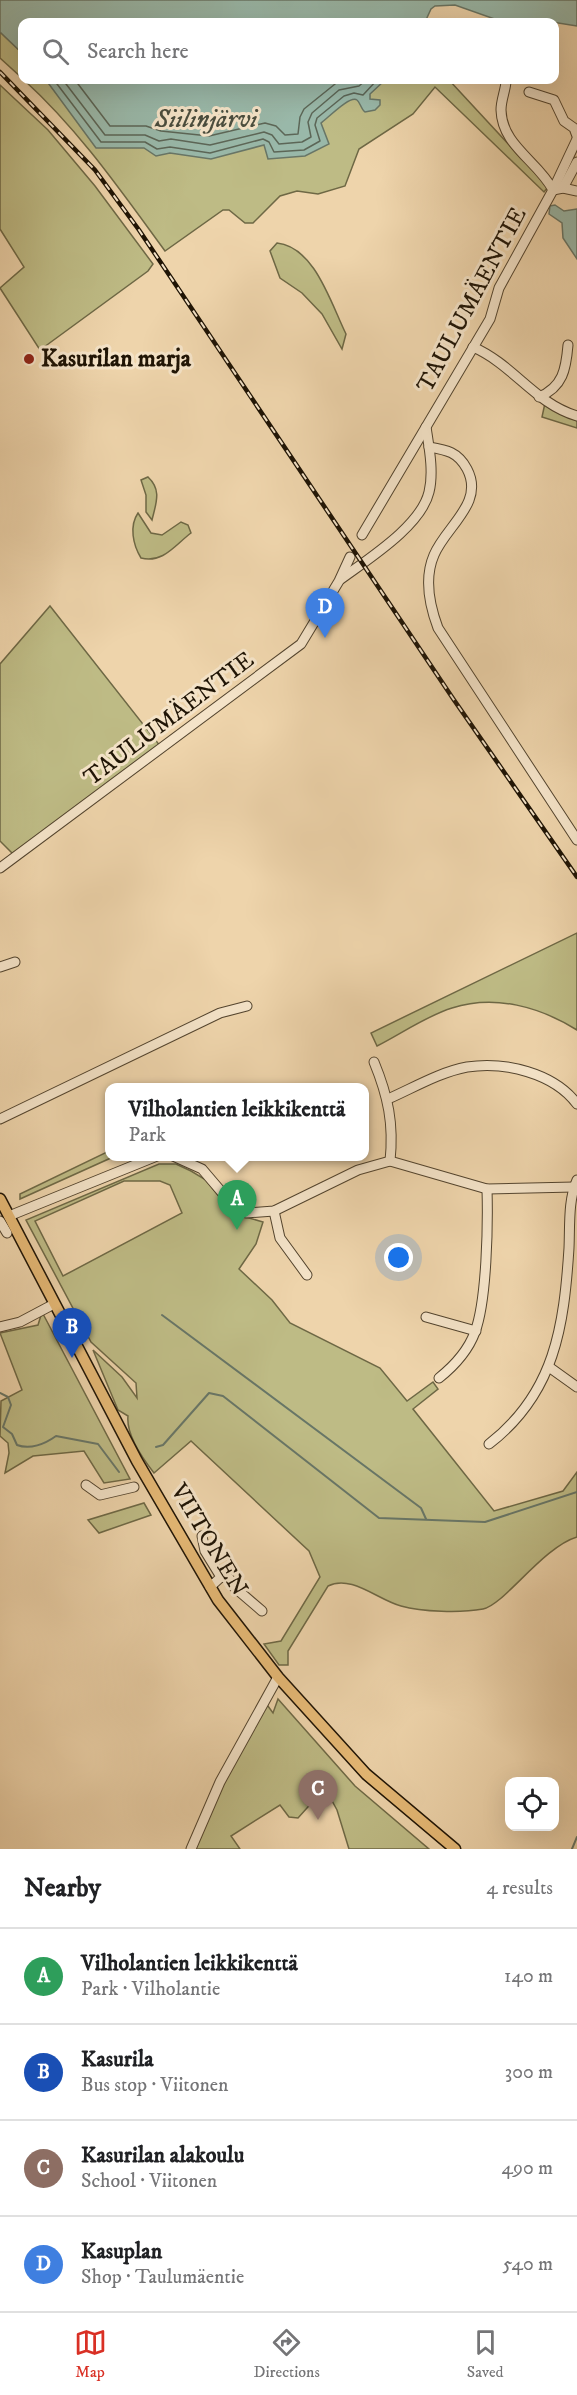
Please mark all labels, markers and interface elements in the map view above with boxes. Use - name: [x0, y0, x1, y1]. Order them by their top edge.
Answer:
- search box: [18, 18, 559, 84]
- icon: search: [39, 35, 72, 68]
- text: Search here: [87, 38, 189, 65]
- water label: Siilinjärvi: [154, 103, 259, 136]
- street label: TAULUMÄENTIE: [411, 202, 533, 398]
- place label: Kasurilan marja: [41, 344, 192, 374]
- marker: Kasurilan marja: [22, 352, 36, 366]
- pin: D: [306, 588, 344, 638]
- street label: TAULUMÄENTIE: [78, 645, 260, 793]
- popup: [105, 1083, 369, 1161]
- text: Vilholantien leikkikenttä: [129, 1096, 345, 1123]
- text: Park: [129, 1123, 166, 1148]
- pin: A: [218, 1180, 256, 1230]
- your location: [384, 1243, 413, 1272]
- pin: B: [52, 1308, 92, 1358]
- street label: VIITONEN: [163, 1477, 254, 1602]
- pin: C: [298, 1770, 338, 1820]
- map controls: [505, 1777, 559, 1831]
- button: locate: [505, 1777, 559, 1831]
- text: Nearby: [24, 1872, 101, 1905]
- text: 4 results: [486, 1876, 553, 1901]
- text: Vilholantien leikkikenttä: [81, 1950, 298, 1977]
- text: A: [37, 1964, 50, 1989]
- text: 140 m: [504, 1964, 553, 1989]
- text: Park · Vilholantie: [81, 1977, 220, 2002]
- text: Kasurila: [81, 2046, 154, 2073]
- text: B: [37, 2060, 50, 2085]
- text: 300 m: [505, 2060, 553, 2085]
- text: Bus stop · Viitonen: [81, 2073, 229, 2098]
- text: Kasurilan alakoulu: [81, 2142, 244, 2169]
- text: C: [37, 2156, 50, 2181]
- text: 490 m: [501, 2156, 553, 2181]
- text: School · Viitonen: [81, 2169, 217, 2194]
- text: Kasuplan: [81, 2238, 162, 2265]
- text: D: [36, 2252, 51, 2277]
- text: 540 m: [503, 2252, 553, 2277]
- text: Shop · Taulumäentie: [81, 2265, 244, 2290]
- tab: Map: [74, 2326, 107, 2382]
- tab: Directions: [254, 2326, 320, 2382]
- tab: Saved: [467, 2326, 504, 2382]

